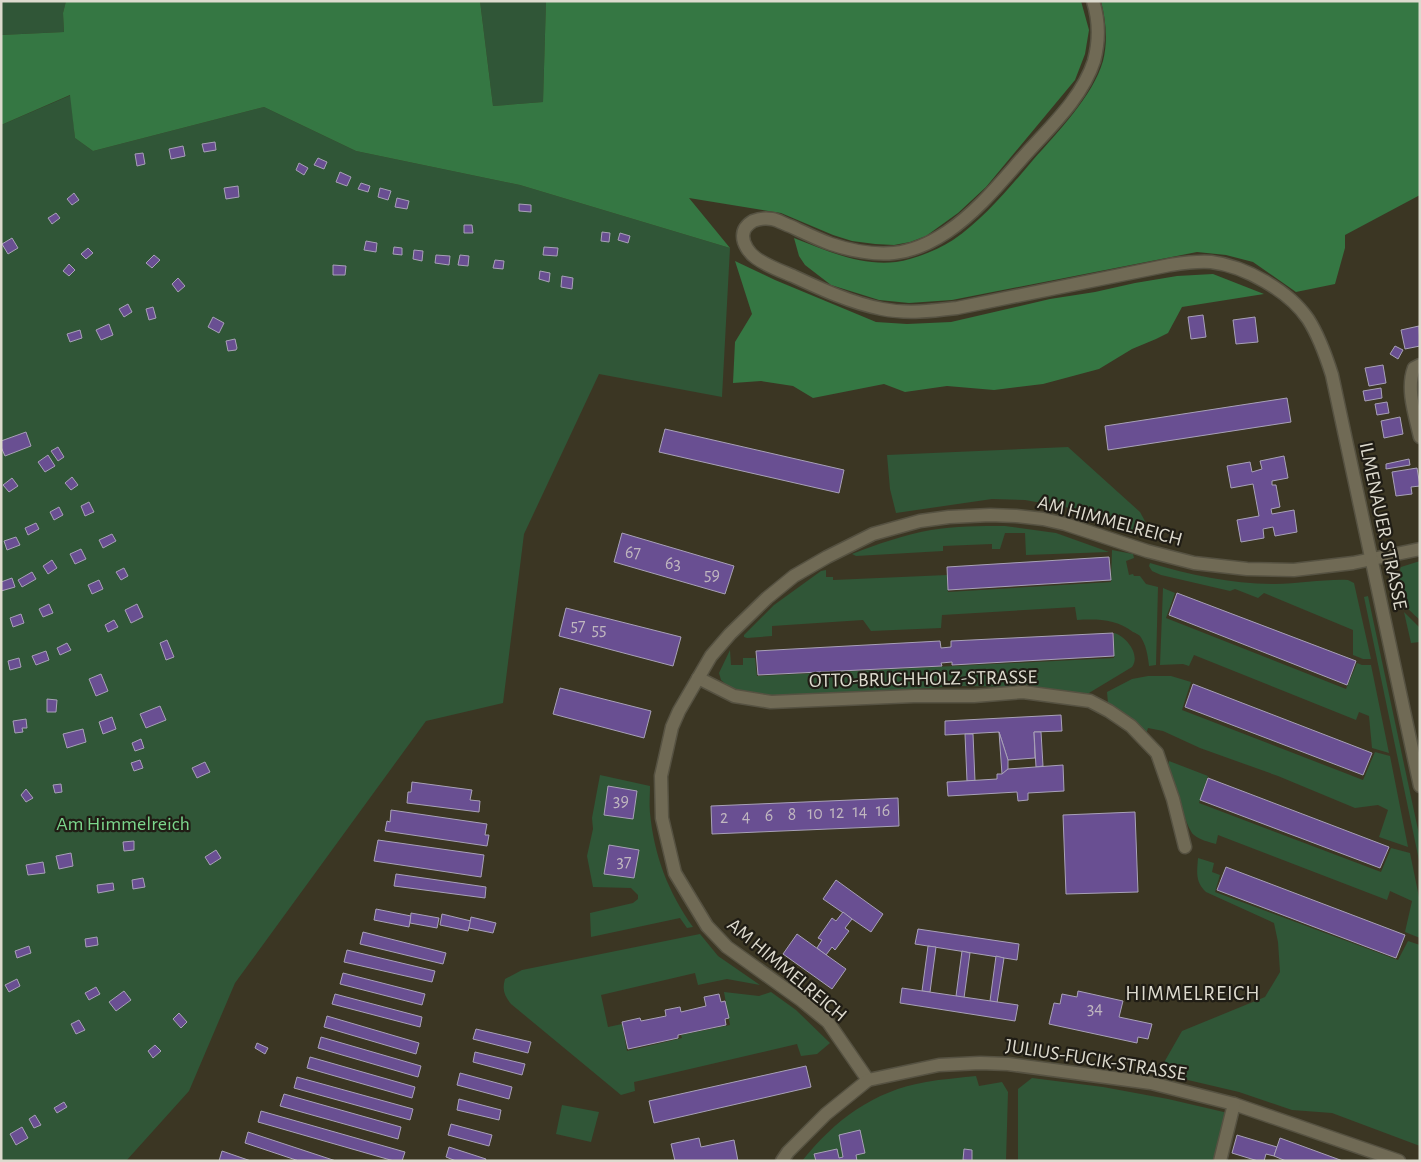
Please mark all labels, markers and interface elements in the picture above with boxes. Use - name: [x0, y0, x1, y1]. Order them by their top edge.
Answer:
- street label: ILMENAUER STRASSE: [1355, 440, 1411, 612]
- street label: AM HIMMELREICH: [1035, 492, 1185, 550]
- house number: 67: [625, 544, 641, 562]
- house number: 63: [665, 555, 681, 573]
- house number: 59: [704, 566, 720, 584]
- house number: 57: [570, 617, 586, 635]
- house number: 55: [591, 621, 607, 639]
- street label: OTTO-BRUCHHOLZ-STRASSE: [809, 667, 1038, 691]
- house number: 39: [613, 792, 629, 810]
- house number: 16: [876, 802, 890, 820]
- house number: 14: [853, 803, 868, 821]
- house number: 12: [830, 804, 844, 822]
- house number: 10: [807, 805, 823, 823]
- house number: 8: [788, 806, 796, 824]
- house number: 6: [765, 807, 773, 825]
- house number: 4: [742, 808, 751, 826]
- house number: 2: [720, 809, 728, 827]
- park label: Am Himmelreich: [56, 814, 190, 834]
- house number: 37: [617, 853, 631, 871]
- street label: AM HIMMELREICH: [723, 914, 851, 1026]
- district label: HIMMELREICH: [1125, 983, 1261, 1004]
- house number: 34: [1087, 1000, 1103, 1018]
- street label: JULIUS-FUCIK-STRASSE: [1004, 1036, 1188, 1084]

